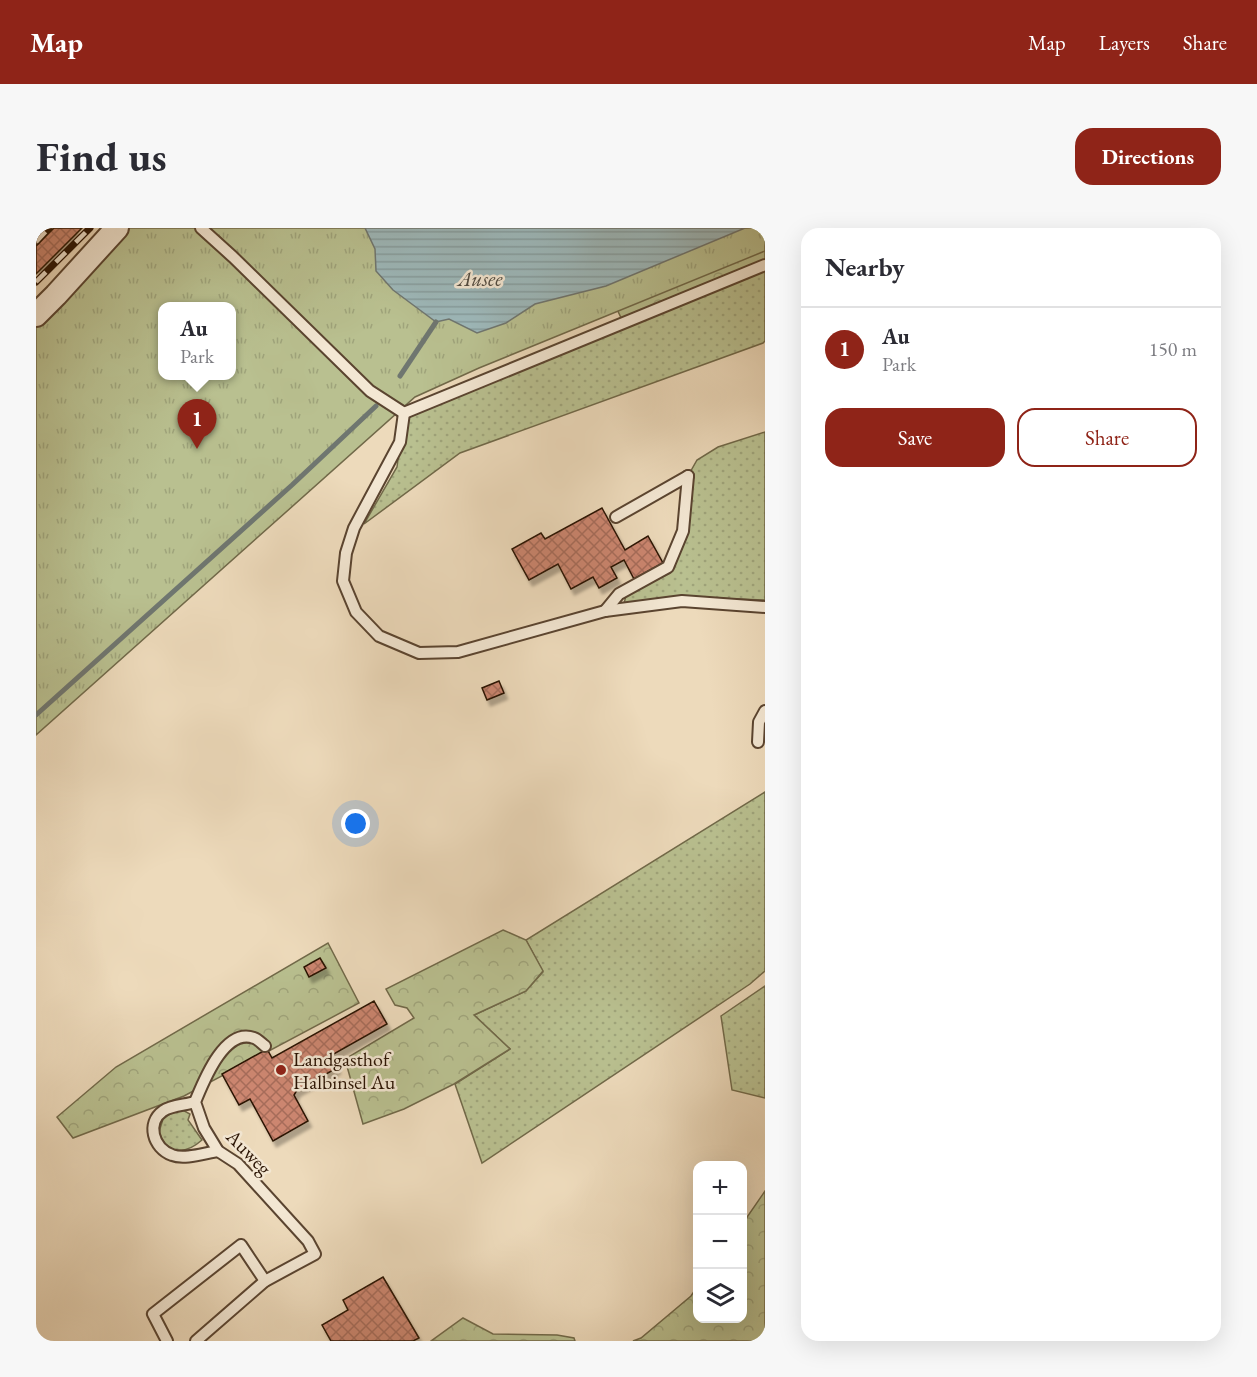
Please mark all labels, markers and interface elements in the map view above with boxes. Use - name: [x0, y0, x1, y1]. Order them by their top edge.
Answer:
- text: Map: [30, 24, 83, 60]
- text: Map: [1028, 29, 1066, 56]
- text: Layers: [1099, 29, 1150, 56]
- text: Share: [1183, 29, 1227, 56]
- button: Directions: [1075, 128, 1221, 185]
- text: Find us: [36, 129, 167, 184]
- text: Nearby: [825, 250, 905, 284]
- water label: Ausee: [456, 265, 503, 292]
- popup: [158, 302, 236, 380]
- text: Au: [180, 314, 208, 343]
- text: Au: [882, 322, 910, 351]
- text: 1: [839, 336, 850, 362]
- text: 150 m: [1149, 336, 1197, 362]
- text: Park: [180, 343, 214, 369]
- text: Park: [882, 351, 916, 377]
- pin: 1: [178, 400, 216, 449]
- button: Save: [825, 408, 1005, 467]
- button: Share: [1017, 408, 1197, 467]
- your location: [341, 809, 370, 838]
- place label: Landgasthof Halbinsel Au: [293, 1046, 396, 1095]
- marker: Landgasthof Halbinsel Au: [274, 1063, 288, 1077]
- street label: Auweg: [220, 1123, 278, 1181]
- map controls: [693, 1161, 747, 1323]
- button: +: [693, 1161, 747, 1215]
- button: −: [693, 1215, 747, 1269]
- button: layers: [693, 1269, 747, 1323]

